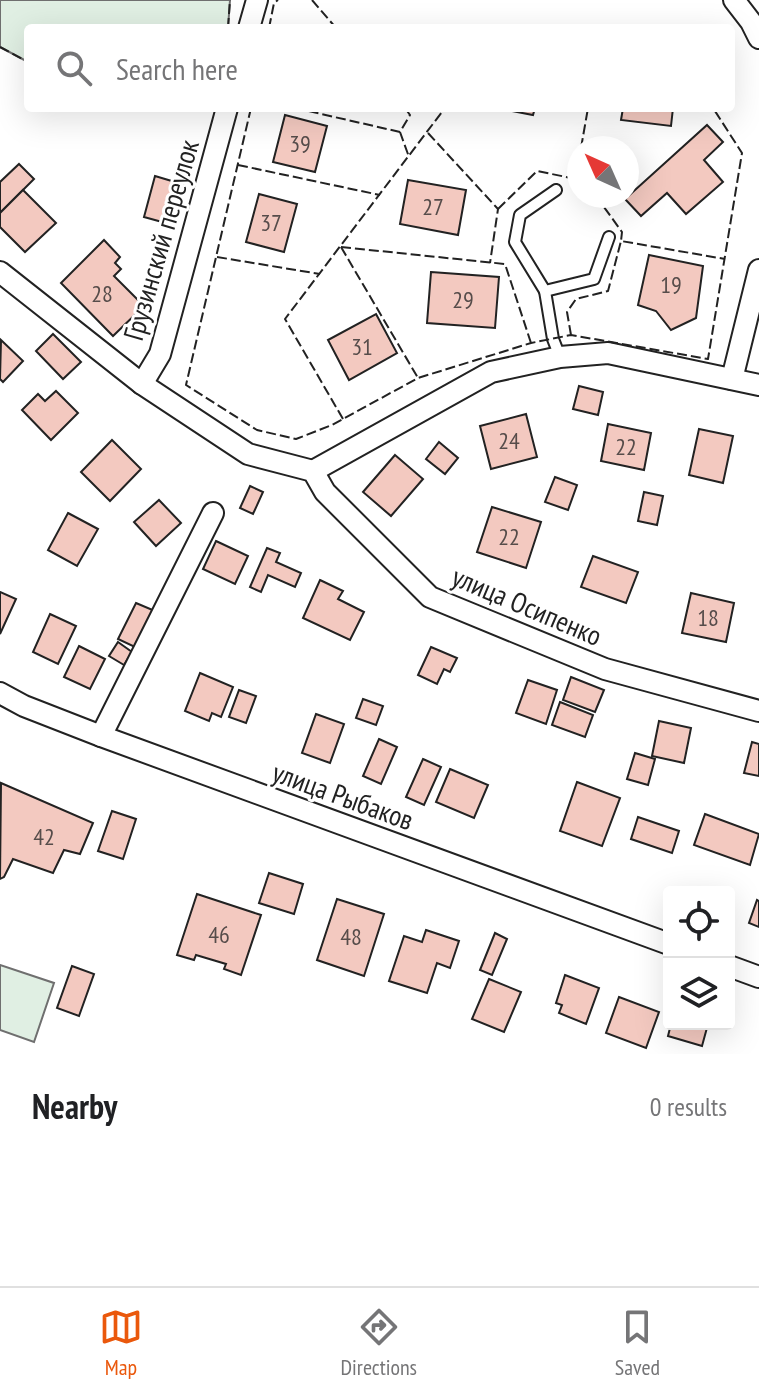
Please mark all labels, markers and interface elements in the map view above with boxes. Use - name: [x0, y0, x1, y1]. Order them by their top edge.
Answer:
- search box: [24, 24, 735, 112]
- icon: search: [52, 46, 96, 90]
- text: Search here: [116, 49, 238, 88]
- house number: 39: [289, 128, 311, 159]
- street label: Грузинский переулок: [114, 135, 207, 344]
- north arrow: [567, 136, 639, 208]
- house number: 27: [422, 191, 444, 222]
- house number: 37: [260, 207, 282, 238]
- house number: 19: [660, 269, 682, 300]
- house number: 28: [91, 278, 113, 309]
- house number: 29: [452, 284, 474, 315]
- house number: 31: [351, 331, 373, 362]
- house number: 24: [498, 425, 520, 456]
- house number: 22: [615, 431, 637, 462]
- house number: 22: [498, 521, 520, 552]
- street label: улица Осипенко: [447, 557, 608, 654]
- house number: 18: [697, 602, 719, 633]
- street label: улица Рыбаков: [267, 753, 419, 838]
- house number: 42: [33, 821, 55, 852]
- map controls: [663, 886, 735, 1030]
- button: locate: [663, 886, 735, 958]
- house number: 46: [208, 919, 230, 950]
- house number: 48: [340, 921, 362, 952]
- button: layers: [663, 958, 735, 1030]
- text: Nearby: [32, 1084, 117, 1128]
- text: 0 results: [650, 1090, 727, 1123]
- tab: Map: [99, 1305, 143, 1381]
- tab: Directions: [341, 1305, 417, 1381]
- tab: Saved: [615, 1305, 660, 1381]

